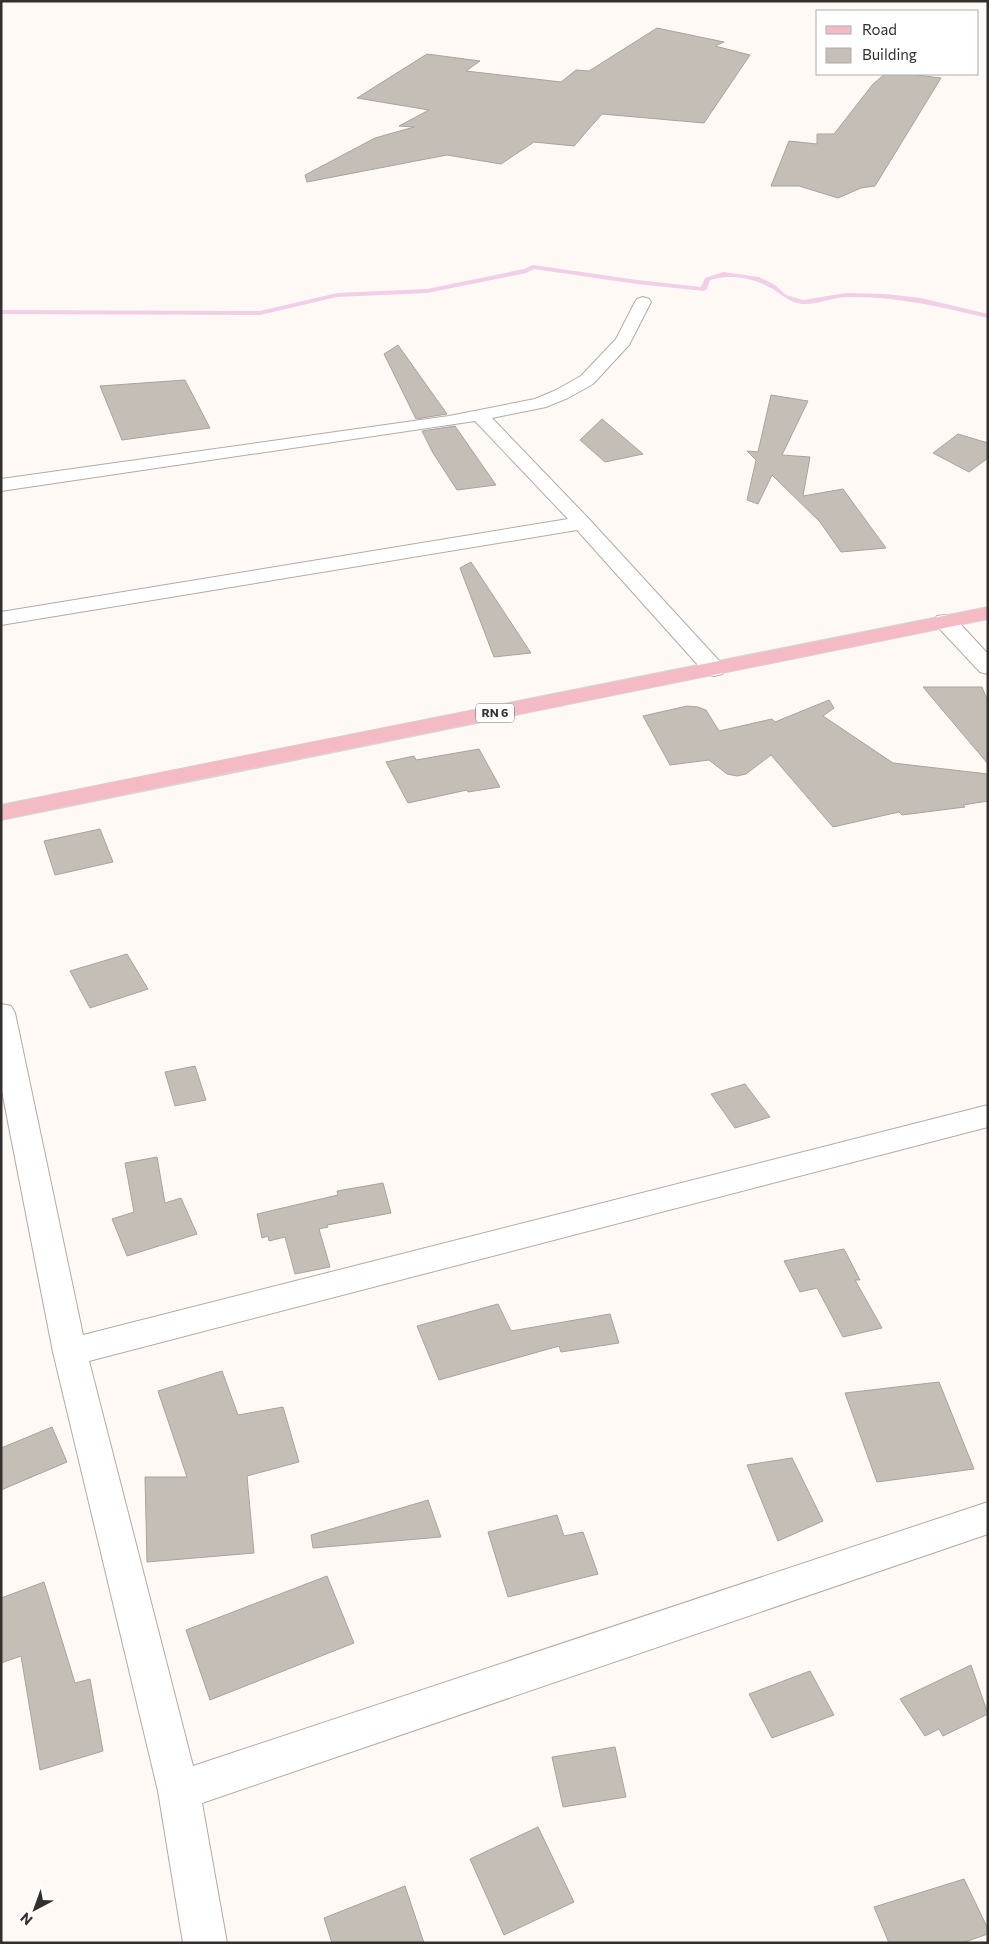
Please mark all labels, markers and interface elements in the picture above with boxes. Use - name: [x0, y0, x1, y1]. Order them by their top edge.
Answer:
- legend: [816, 10, 979, 75]
- text: Road: [862, 20, 897, 38]
- text: Building: [862, 45, 917, 63]
- road number: RN 6: [476, 704, 514, 722]
- north arrow: [10, 1884, 60, 1934]
- text: N: [17, 1909, 36, 1929]

